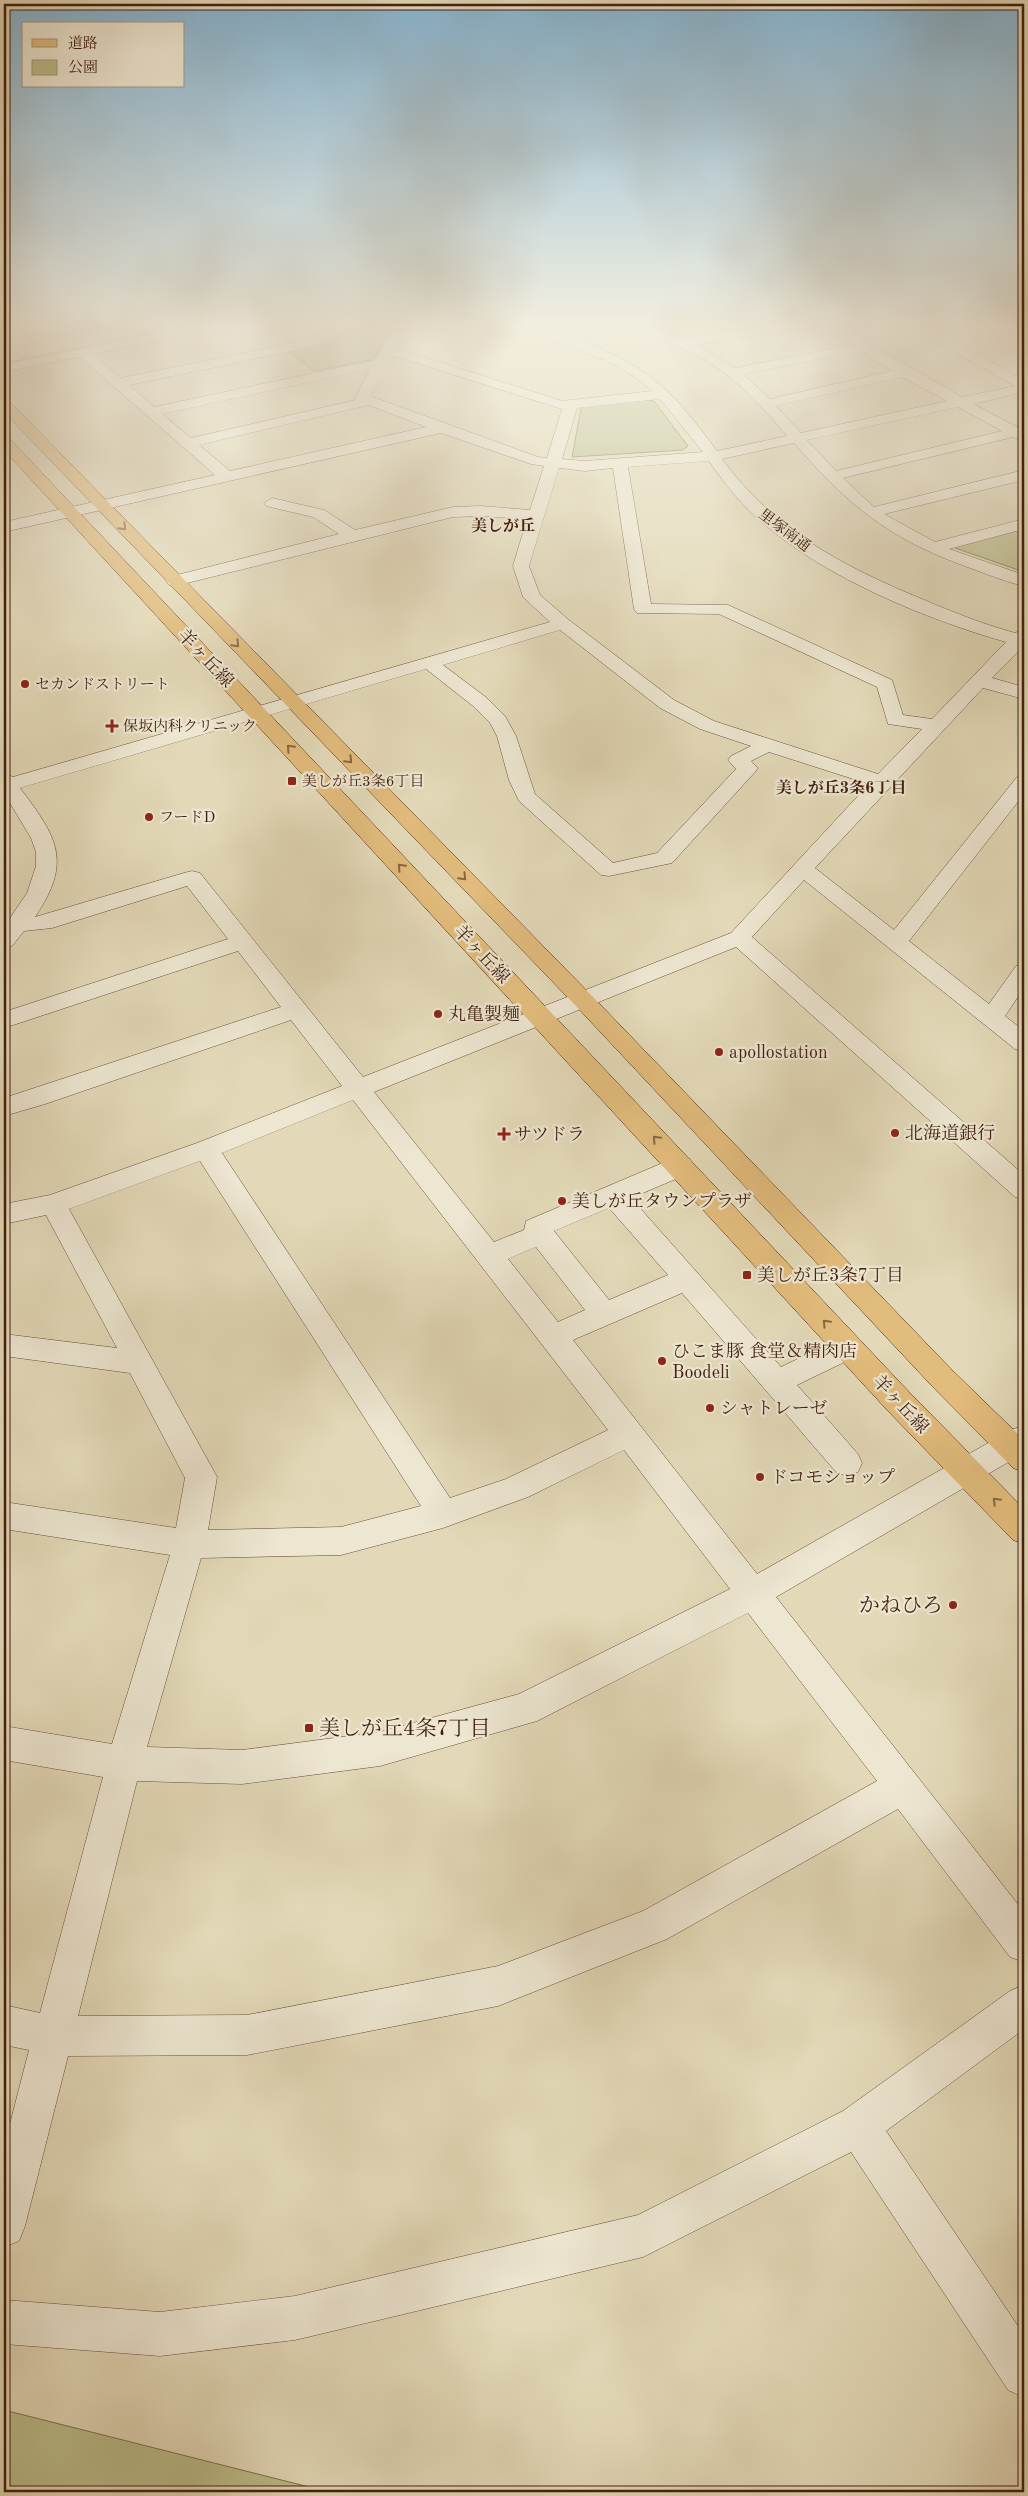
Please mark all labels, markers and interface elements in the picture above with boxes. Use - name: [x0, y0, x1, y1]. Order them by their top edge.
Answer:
- legend: [22, 22, 185, 88]
- text: 道路: [68, 35, 98, 52]
- text: 公園: [68, 59, 98, 76]
- street label: 里塚南通: [756, 506, 814, 555]
- district label: 美しが丘: [471, 517, 535, 535]
- one-way arrow: [117, 521, 126, 530]
- street label: 羊ヶ丘線: [174, 625, 238, 691]
- one-way arrow: [230, 638, 239, 647]
- place label: セカンドストリート: [35, 677, 170, 693]
- marker: セカンドストリート: [19, 678, 31, 690]
- place label: 保坂内科クリニック: [123, 718, 257, 735]
- marker: 保坂内科クリニック: [105, 719, 119, 733]
- one-way arrow: [287, 745, 296, 754]
- one-way arrow: [343, 755, 352, 764]
- place label: 美しが丘3条6丁目: [302, 773, 424, 790]
- marker: 美しが丘3条6丁目: [286, 775, 298, 787]
- district label: 美しが丘3条6丁目: [776, 779, 906, 797]
- place label: フードD: [159, 810, 215, 826]
- marker: フードD: [143, 811, 155, 823]
- one-way arrow: [398, 864, 407, 873]
- one-way arrow: [457, 871, 466, 880]
- street label: 羊ヶ丘線: [450, 921, 514, 987]
- place label: 丸亀製麺: [448, 1004, 520, 1024]
- marker: 丸亀製麺: [432, 1008, 444, 1020]
- place label: apollostation: [729, 1044, 828, 1062]
- marker: apollostation: [713, 1046, 725, 1058]
- place label: 北海道銀行: [905, 1123, 995, 1143]
- place label: サツドラ: [514, 1126, 585, 1144]
- marker: 北海道銀行: [889, 1127, 901, 1139]
- marker: サツドラ: [498, 1128, 510, 1140]
- one-way arrow: [653, 1136, 662, 1145]
- place label: 美しが丘タウンプラザ: [572, 1191, 752, 1211]
- marker: 美しが丘タウンプラザ: [556, 1195, 568, 1207]
- place label: 美しが丘3条7丁目: [757, 1265, 904, 1285]
- marker: 美しが丘3条7丁目: [741, 1269, 753, 1281]
- one-way arrow: [823, 1319, 832, 1328]
- place label: ひこま豚 食堂＆精肉店 Boodeli: [672, 1341, 857, 1382]
- marker: ひこま豚 食堂＆精肉店 Boodeli: [656, 1355, 668, 1367]
- street label: 羊ヶ丘線: [869, 1371, 933, 1437]
- place label: シャトレーゼ: [720, 1399, 827, 1418]
- marker: シャトレーゼ: [704, 1402, 716, 1414]
- place label: ドコモショップ: [770, 1468, 895, 1487]
- marker: ドコモショップ: [754, 1471, 766, 1483]
- one-way arrow: [993, 1498, 1002, 1507]
- place label: かねひろ: [859, 1595, 943, 1617]
- marker: かねひろ: [947, 1599, 959, 1611]
- place label: 美しが丘4条7丁目: [319, 1717, 490, 1740]
- marker: 美しが丘4条7丁目: [303, 1722, 315, 1734]

